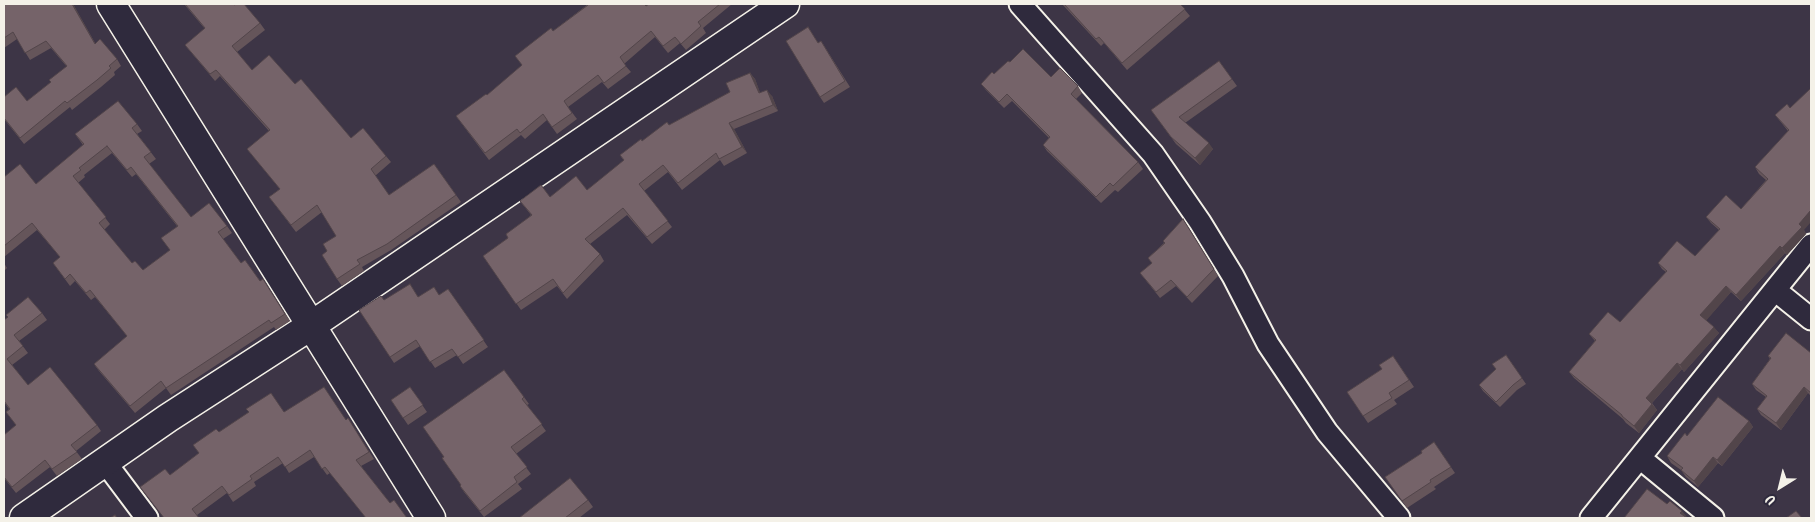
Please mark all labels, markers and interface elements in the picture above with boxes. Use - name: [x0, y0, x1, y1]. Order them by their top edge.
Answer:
- north arrow: [1755, 462, 1805, 512]
- text: U: [1761, 488, 1781, 510]

